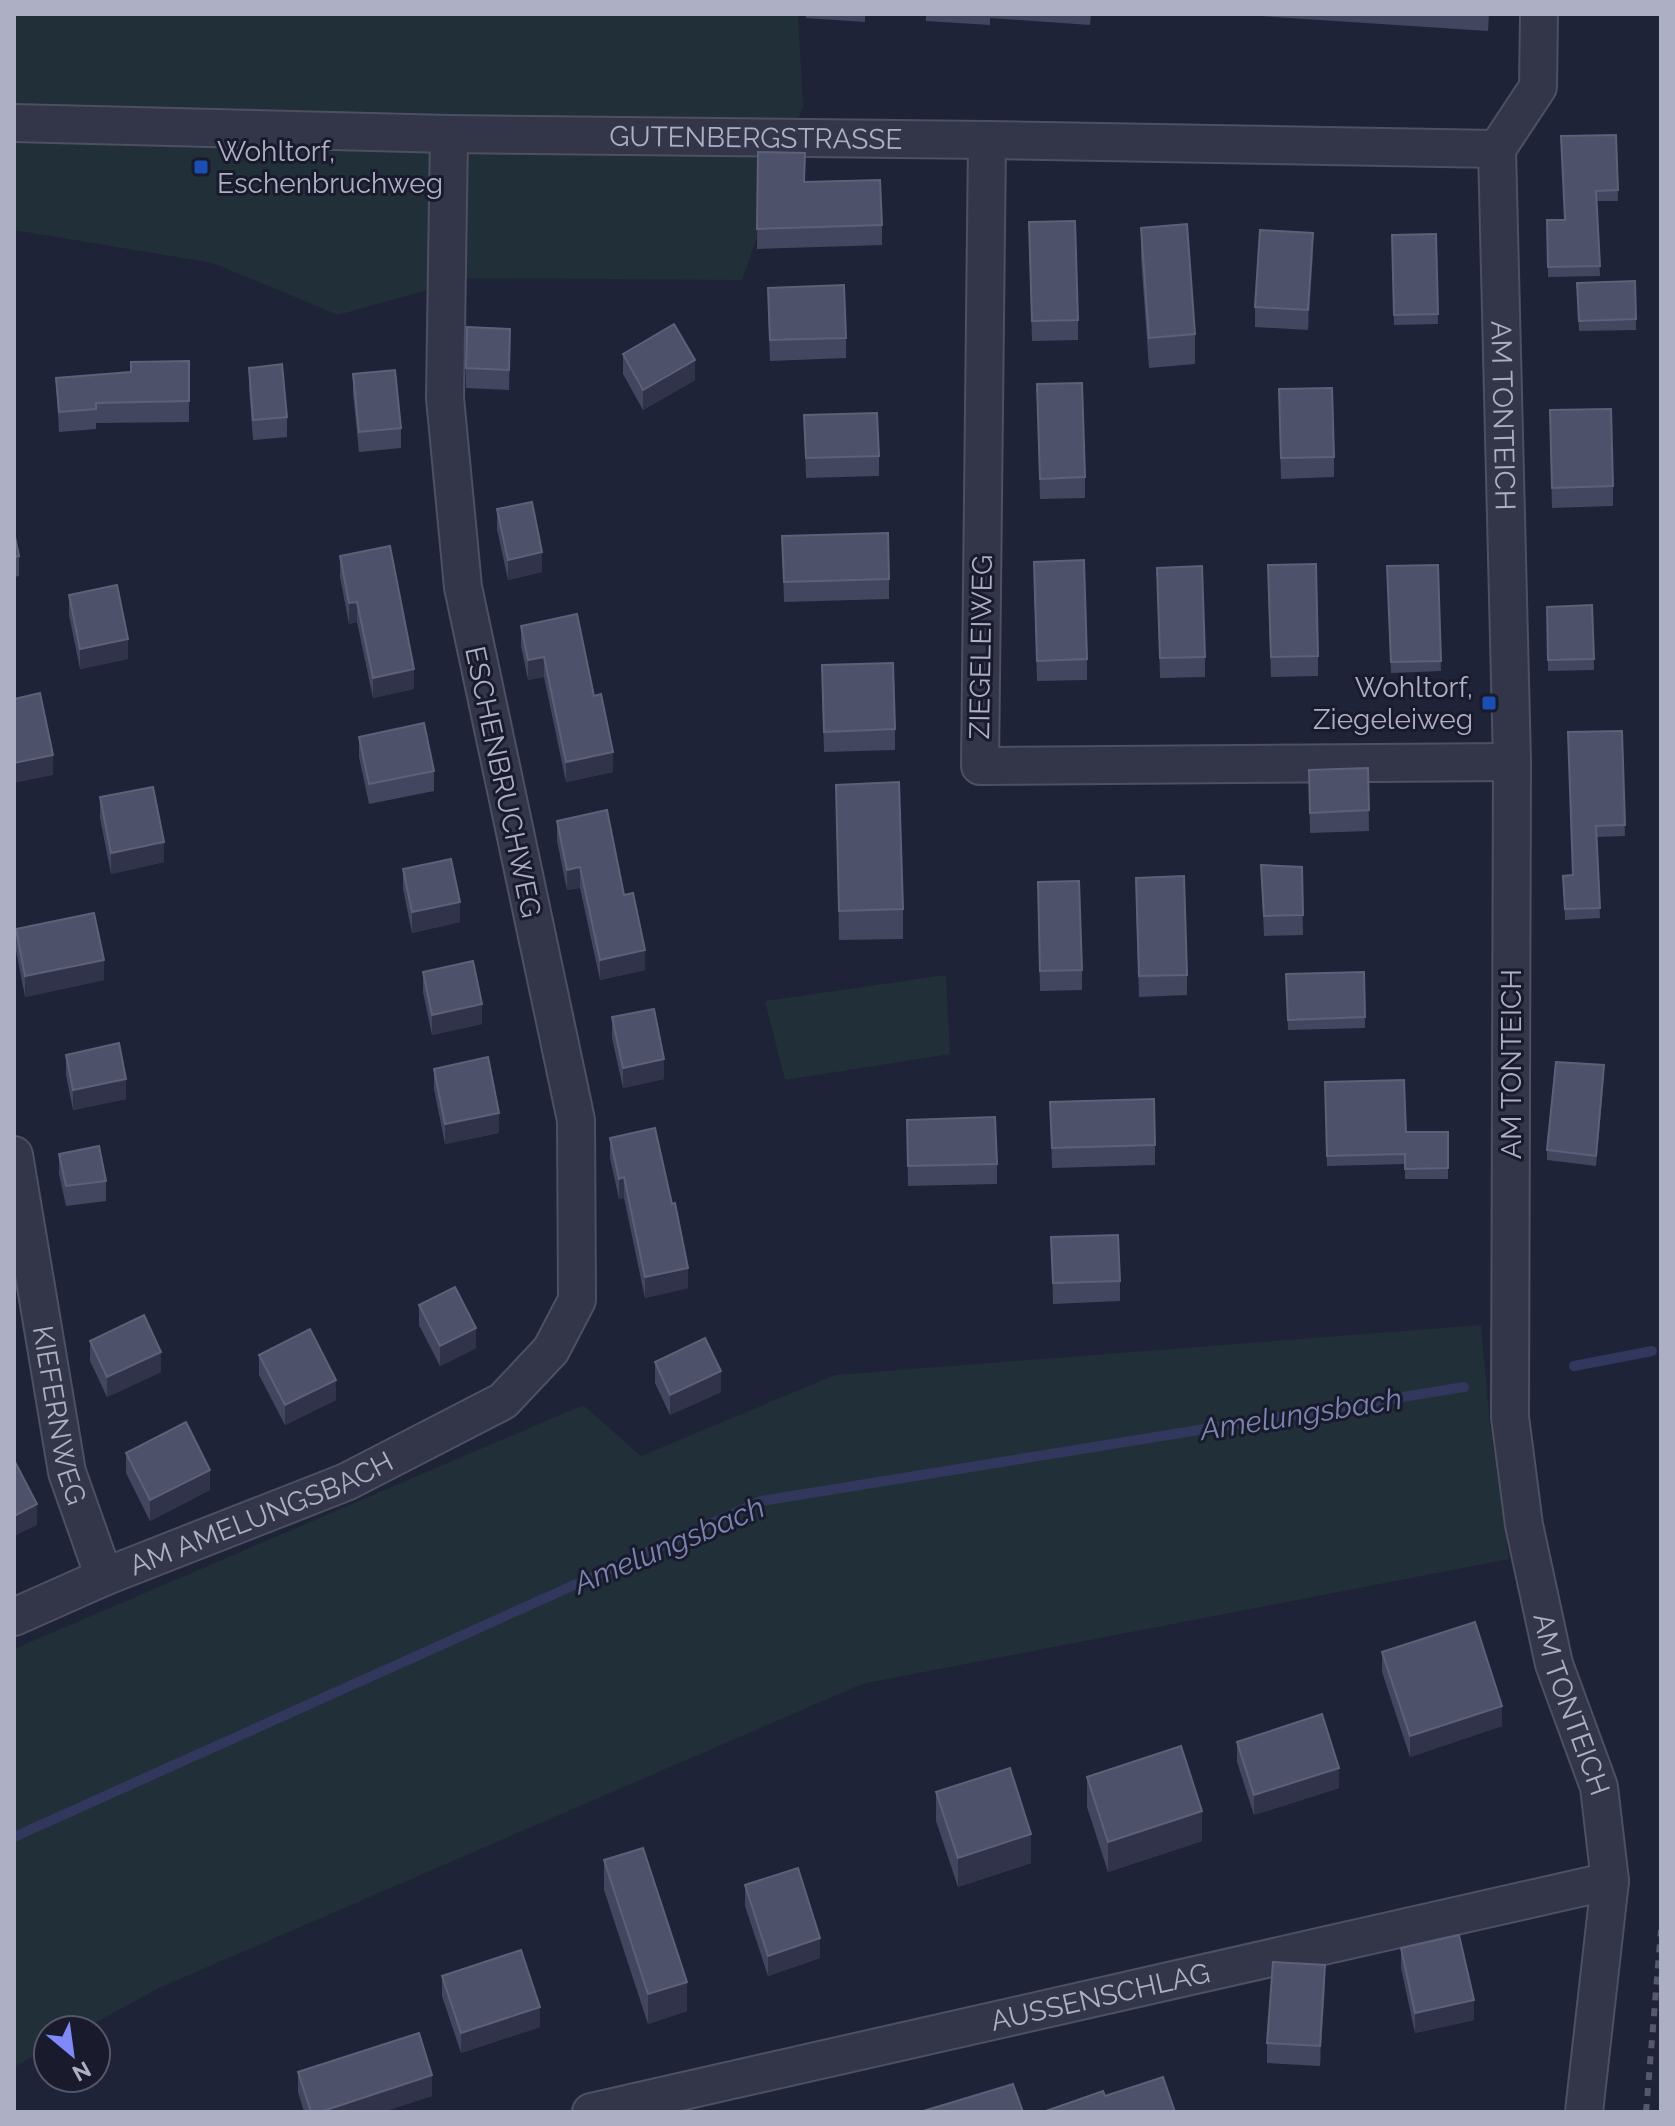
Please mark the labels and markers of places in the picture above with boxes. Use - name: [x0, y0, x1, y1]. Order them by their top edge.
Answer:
- place label: Wohltorf, Eschenbruchweg: [217, 135, 443, 200]
- marker: Wohltorf, Eschenbruchweg: [192, 158, 210, 176]
- place label: Wohltorf, Ziegeleiweg: [1313, 671, 1473, 736]
- marker: Wohltorf, Ziegeleiweg: [1480, 694, 1498, 712]

